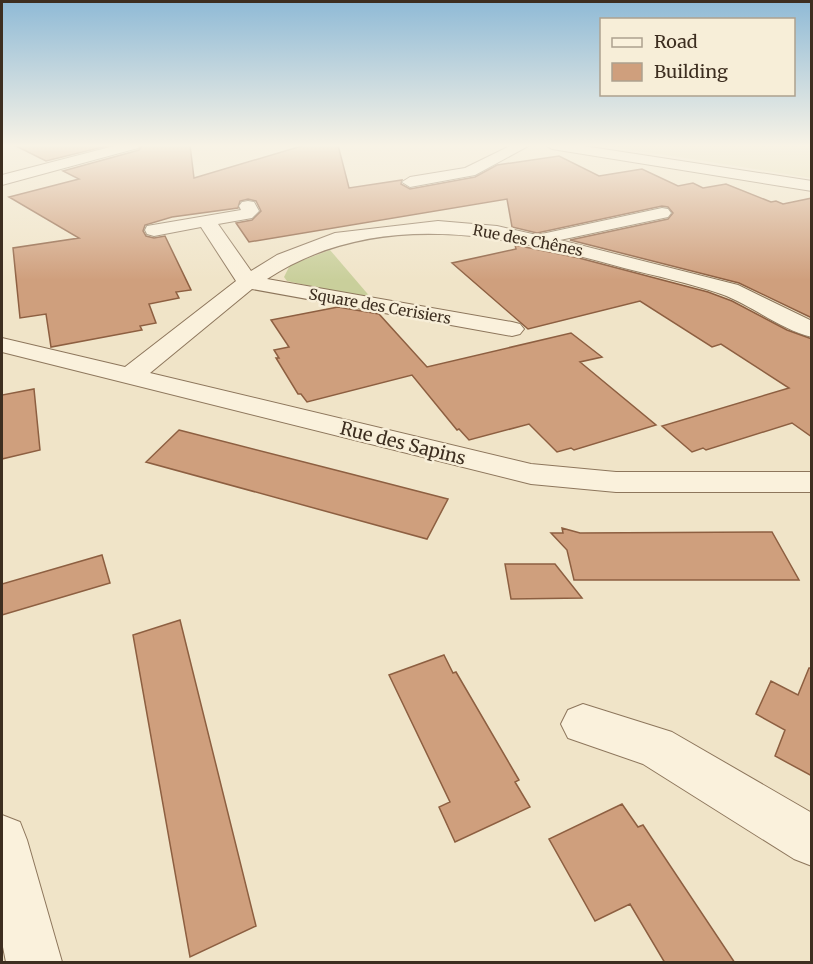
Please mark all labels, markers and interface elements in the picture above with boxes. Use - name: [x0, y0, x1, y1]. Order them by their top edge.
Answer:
- legend: [600, 18, 795, 96]
- text: Road: [654, 30, 698, 53]
- text: Building: [654, 60, 728, 83]
- street label: Rue des Chênes: [471, 220, 585, 260]
- street label: Square des Cerisiers: [307, 284, 453, 328]
- street label: Rue des Sapins: [338, 416, 468, 470]

